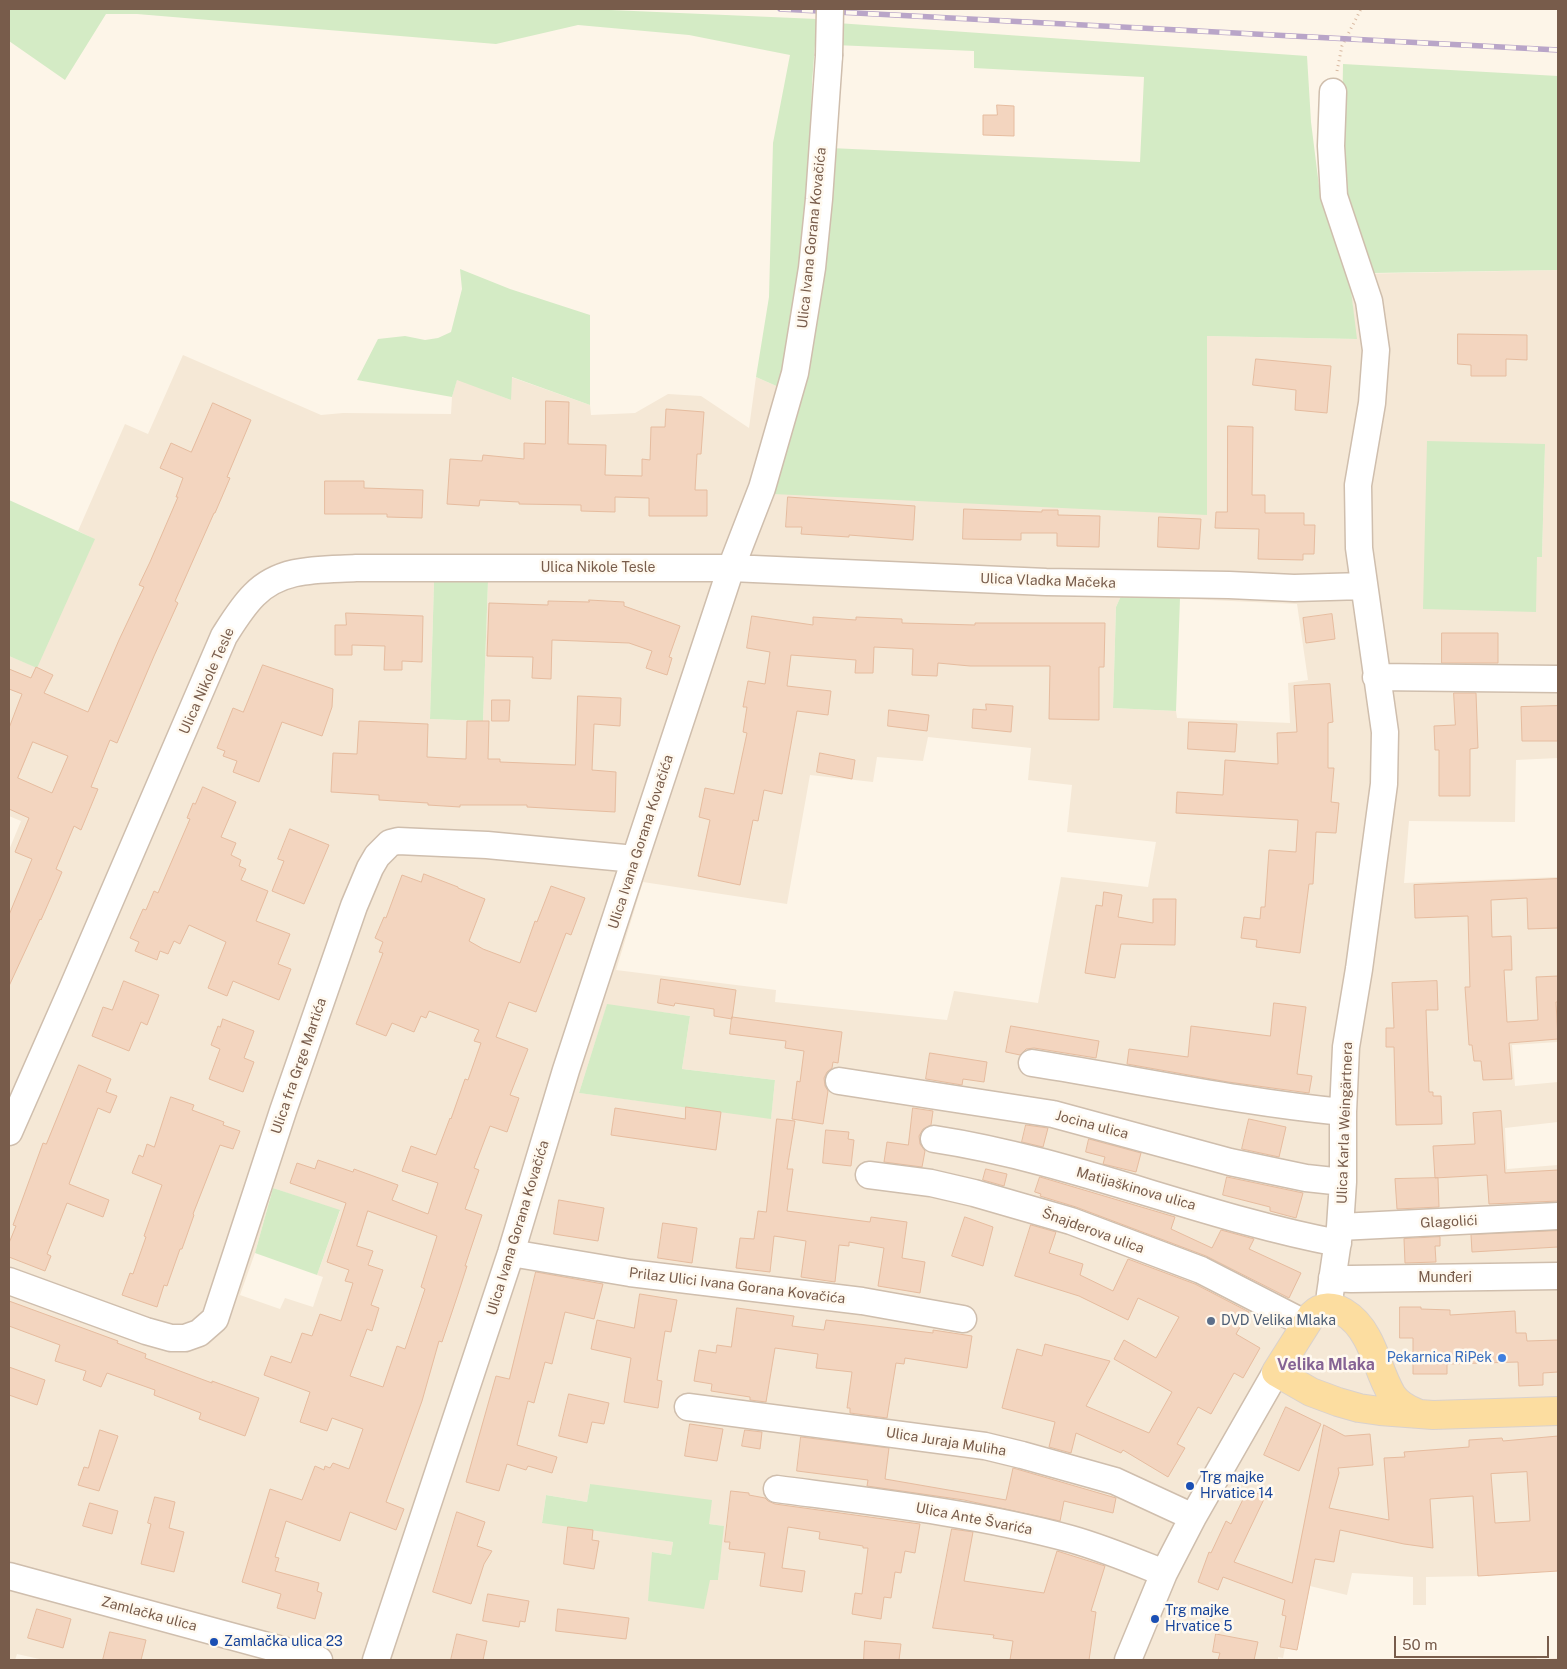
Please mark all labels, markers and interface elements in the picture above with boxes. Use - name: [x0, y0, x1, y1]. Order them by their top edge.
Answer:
- street label: Ulica Ivana Gorana Kovačića: [794, 147, 830, 329]
- street label: Ulica Nikole Tesle: [540, 560, 656, 576]
- street label: Ulica Vladka Mačeka: [980, 570, 1116, 592]
- street label: Ulica Nikole Tesle: [176, 625, 238, 737]
- street label: Ulica Ivana Gorana Kovačića: [605, 753, 677, 931]
- street label: Ulica fra Grge Martića: [268, 996, 330, 1136]
- street label: Ulica Karla Weingärtnera: [1334, 1042, 1356, 1204]
- street label: Jocina ulica: [1054, 1107, 1130, 1143]
- street label: Ulica Ivana Gorana Kovačića: [483, 1138, 553, 1318]
- street label: Matijaškinova ulica: [1074, 1164, 1198, 1214]
- street label: Šnajderova ulica: [1040, 1205, 1146, 1257]
- street label: Glagolići: [1420, 1212, 1478, 1232]
- street label: Prilaz Ulici Ivana Gorana Kovačića: [628, 1264, 846, 1308]
- street label: Munđeri: [1418, 1270, 1472, 1286]
- place label: DVD Velika Mlaka: [1221, 1313, 1336, 1329]
- marker: DVD Velika Mlaka: [1205, 1315, 1217, 1327]
- place label: Pekarnica RiPek: [1387, 1350, 1492, 1366]
- marker: Pekarnica RiPek: [1496, 1352, 1508, 1364]
- district label: Velika Mlaka: [1277, 1355, 1375, 1375]
- street label: Ulica Juraja Muliha: [885, 1424, 1007, 1460]
- place label: Trg majke Hrvatice 14: [1200, 1470, 1273, 1502]
- marker: Trg majke Hrvatice 14: [1184, 1480, 1196, 1492]
- street label: Ulica Ante Švarića: [914, 1499, 1034, 1539]
- street label: Zamlačka ulica: [99, 1593, 199, 1635]
- place label: Trg majke Hrvatice 5: [1165, 1603, 1232, 1635]
- marker: Trg majke Hrvatice 5: [1149, 1613, 1161, 1625]
- scale bar: [1397, 1626, 1552, 1658]
- place label: Zamlačka ulica 23: [224, 1634, 343, 1650]
- marker: Zamlačka ulica 23: [208, 1636, 220, 1648]
- text: 50 m: [1402, 1636, 1437, 1653]

